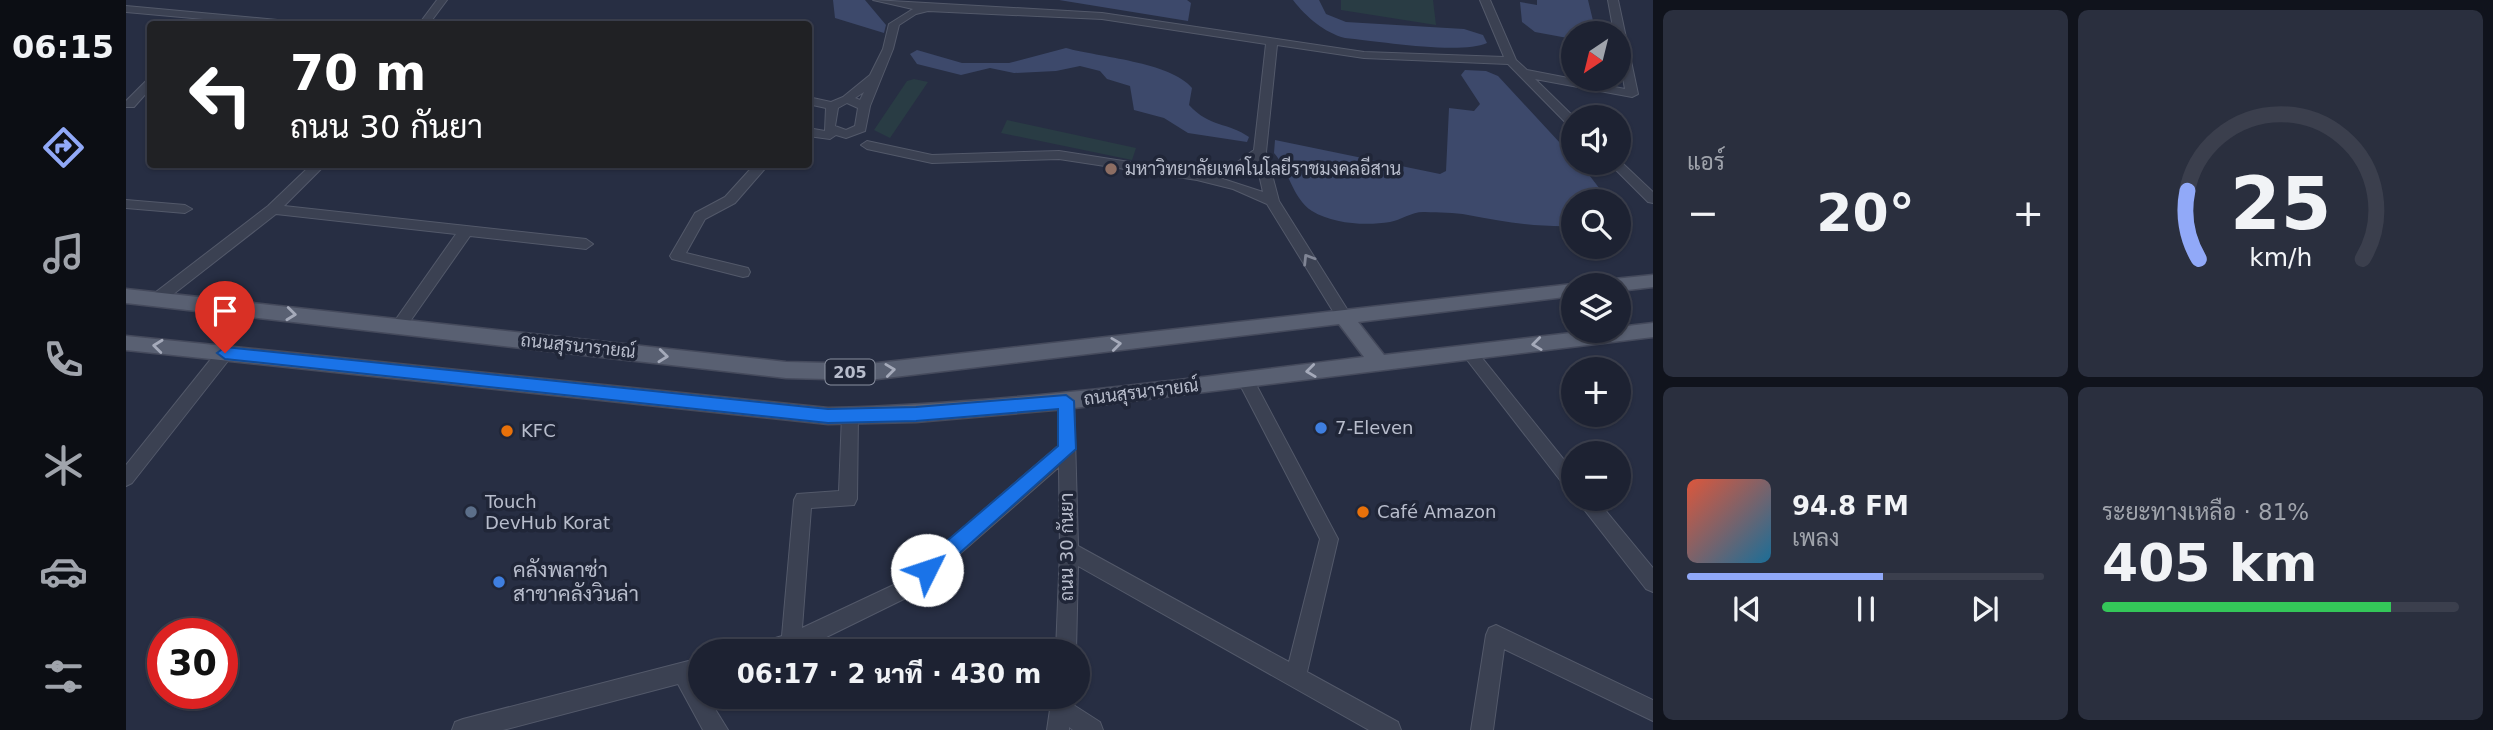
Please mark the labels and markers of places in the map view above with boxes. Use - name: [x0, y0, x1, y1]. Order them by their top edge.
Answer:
- place label: มหาวิทยาลัยเทคโนโลยีราชมงคลอีสาน: [1125, 156, 1401, 179]
- marker: มหาวิทยาลัยเทคโนโลยีราชมงคลอีสาน: [1103, 161, 1119, 177]
- pin: [195, 281, 255, 353]
- place label: 7-Eleven: [1335, 417, 1414, 438]
- place label: KFC: [521, 420, 556, 441]
- marker: 7-Eleven: [1313, 420, 1329, 436]
- marker: KFC: [499, 423, 515, 439]
- place label: Touch DevHub Korat: [484, 491, 610, 533]
- place label: Café Amazon: [1377, 501, 1496, 522]
- marker: Touch DevHub Korat: [463, 504, 479, 520]
- marker: Café Amazon: [1355, 504, 1371, 520]
- place label: คลังพลาซ่า สาขาคลังวินล่า: [513, 558, 639, 606]
- marker: คลังพลาซ่า สาขาคลังวินล่า: [491, 574, 507, 590]

